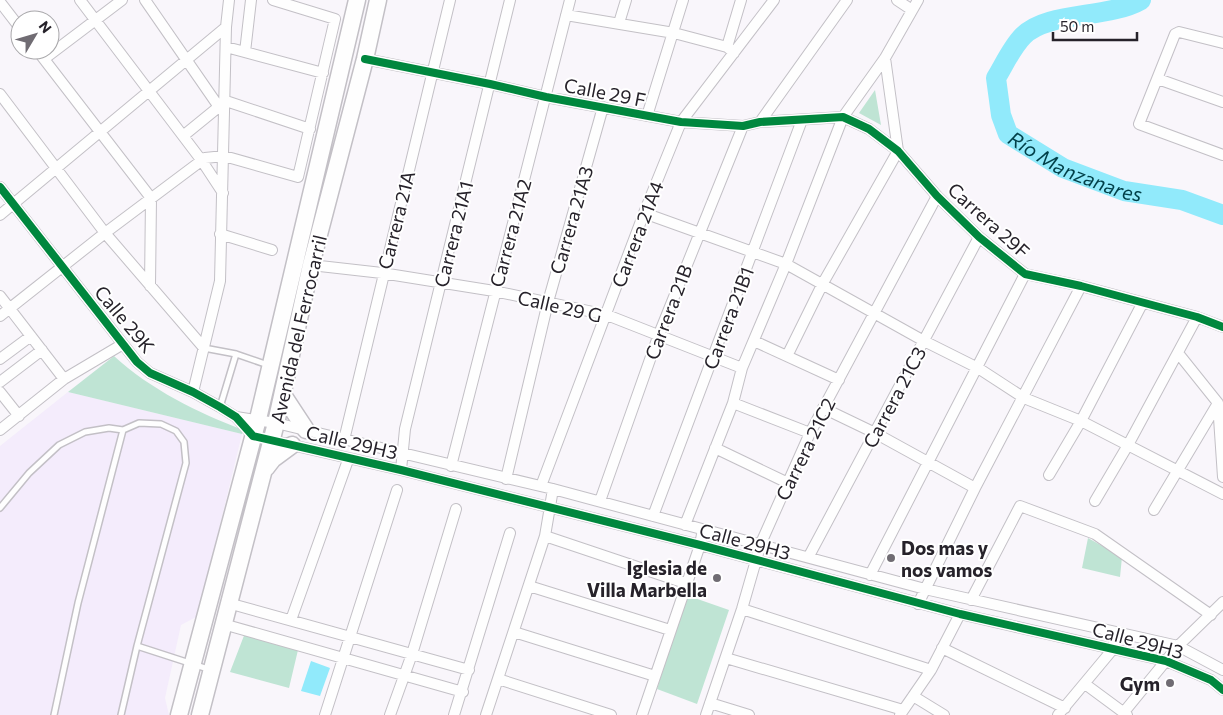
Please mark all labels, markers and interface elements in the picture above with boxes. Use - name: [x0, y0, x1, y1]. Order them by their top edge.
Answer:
- north arrow: [10, 10, 60, 60]
- scale bar: [1053, 10, 1137, 42]
- text: N: [36, 17, 56, 36]
- text: 50 m: [1060, 17, 1094, 35]
- street label: Calle 29 F: [562, 73, 648, 111]
- water label: Río Manzanares: [1004, 125, 1144, 206]
- street label: Carrera 21A3: [545, 163, 597, 277]
- street label: Carrera 21A: [373, 168, 419, 272]
- street label: Carrera 21A2: [485, 176, 535, 290]
- street label: Carrera 29F: [944, 177, 1035, 263]
- street label: Carrera 21A1: [429, 178, 477, 290]
- street label: Carrera 21A4: [606, 178, 668, 290]
- street label: Avenida del Ferrocarril: [265, 233, 331, 425]
- street label: Carrera 21B: [639, 261, 697, 363]
- street label: Carrera 21B1: [698, 264, 758, 372]
- street label: Calle 29K: [90, 281, 160, 358]
- street label: Calle 29 G: [516, 285, 604, 327]
- street label: Carrera 21C3: [858, 342, 930, 452]
- street label: Carrera 21C2: [770, 394, 840, 504]
- street label: Calle 29H3: [304, 420, 400, 464]
- street label: Calle 29H3: [697, 518, 793, 564]
- place label: Dos mas y nos vamos: [901, 536, 993, 581]
- marker: Dos mas y nos vamos: [885, 552, 897, 564]
- place label: Iglesia de Villa Marbella: [587, 556, 707, 601]
- marker: Iglesia de Villa Marbella: [711, 572, 723, 584]
- street label: Calle 29H3: [1090, 617, 1186, 663]
- place label: Gym: [1120, 672, 1160, 695]
- marker: Gym: [1164, 677, 1176, 689]

